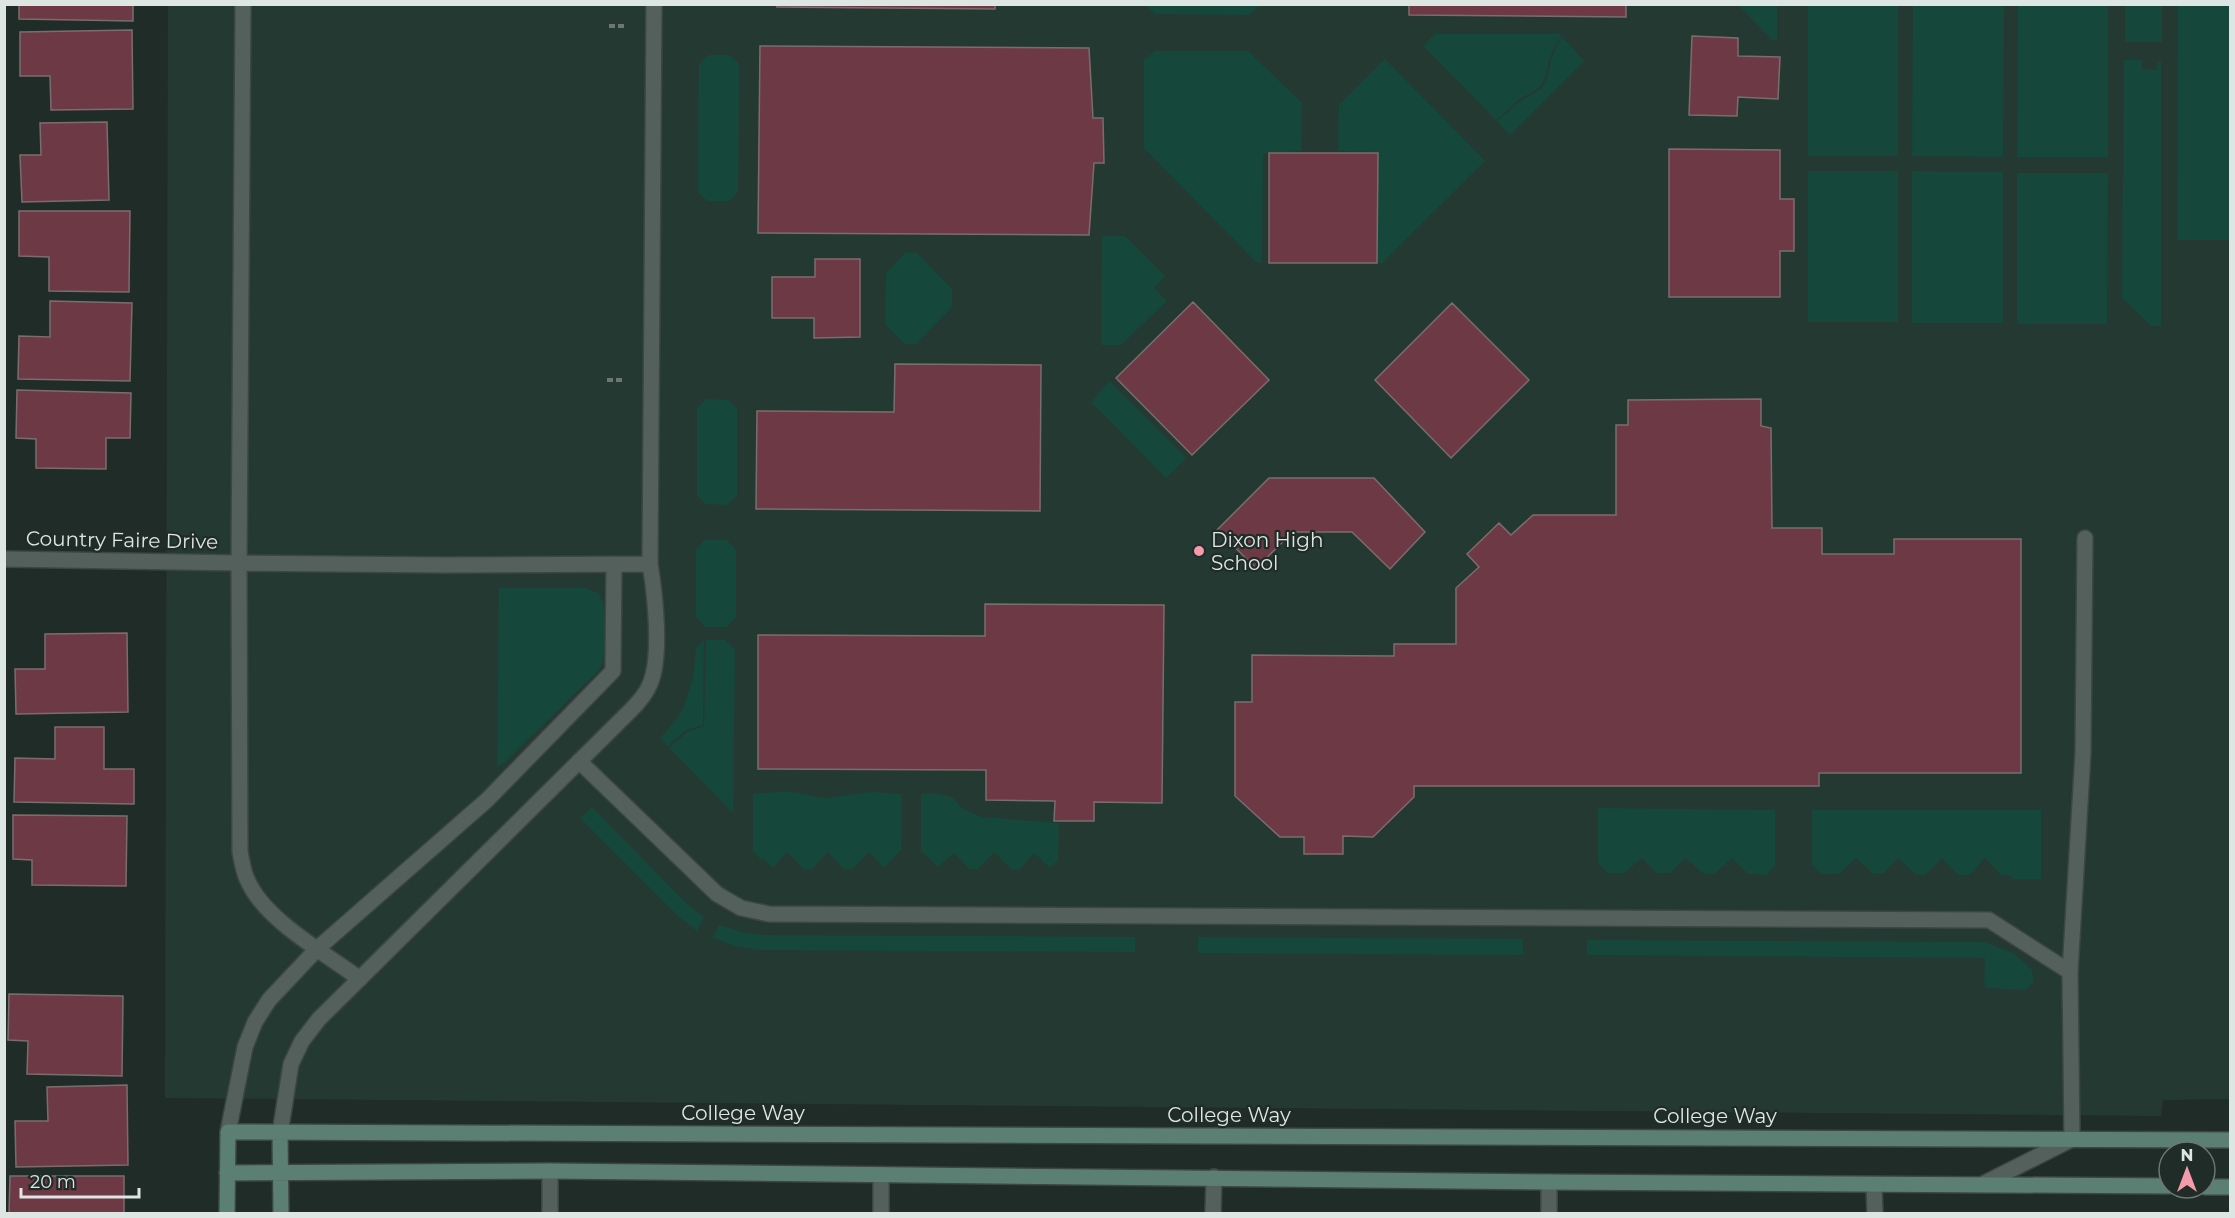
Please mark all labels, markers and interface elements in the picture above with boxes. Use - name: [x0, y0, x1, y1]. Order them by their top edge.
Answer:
- street label: Country Faire Drive: [26, 526, 218, 554]
- place label: Dixon High School: [1211, 528, 1323, 575]
- marker: Dixon High School: [1192, 544, 1206, 558]
- street label: College Way: [681, 1101, 805, 1125]
- street label: College Way: [1167, 1103, 1291, 1127]
- street label: College Way: [1653, 1104, 1777, 1128]
- north arrow: [2157, 1140, 2217, 1200]
- text: N: [2181, 1146, 2193, 1165]
- scale bar: [21, 1161, 140, 1199]
- text: 20 m: [30, 1171, 76, 1193]

